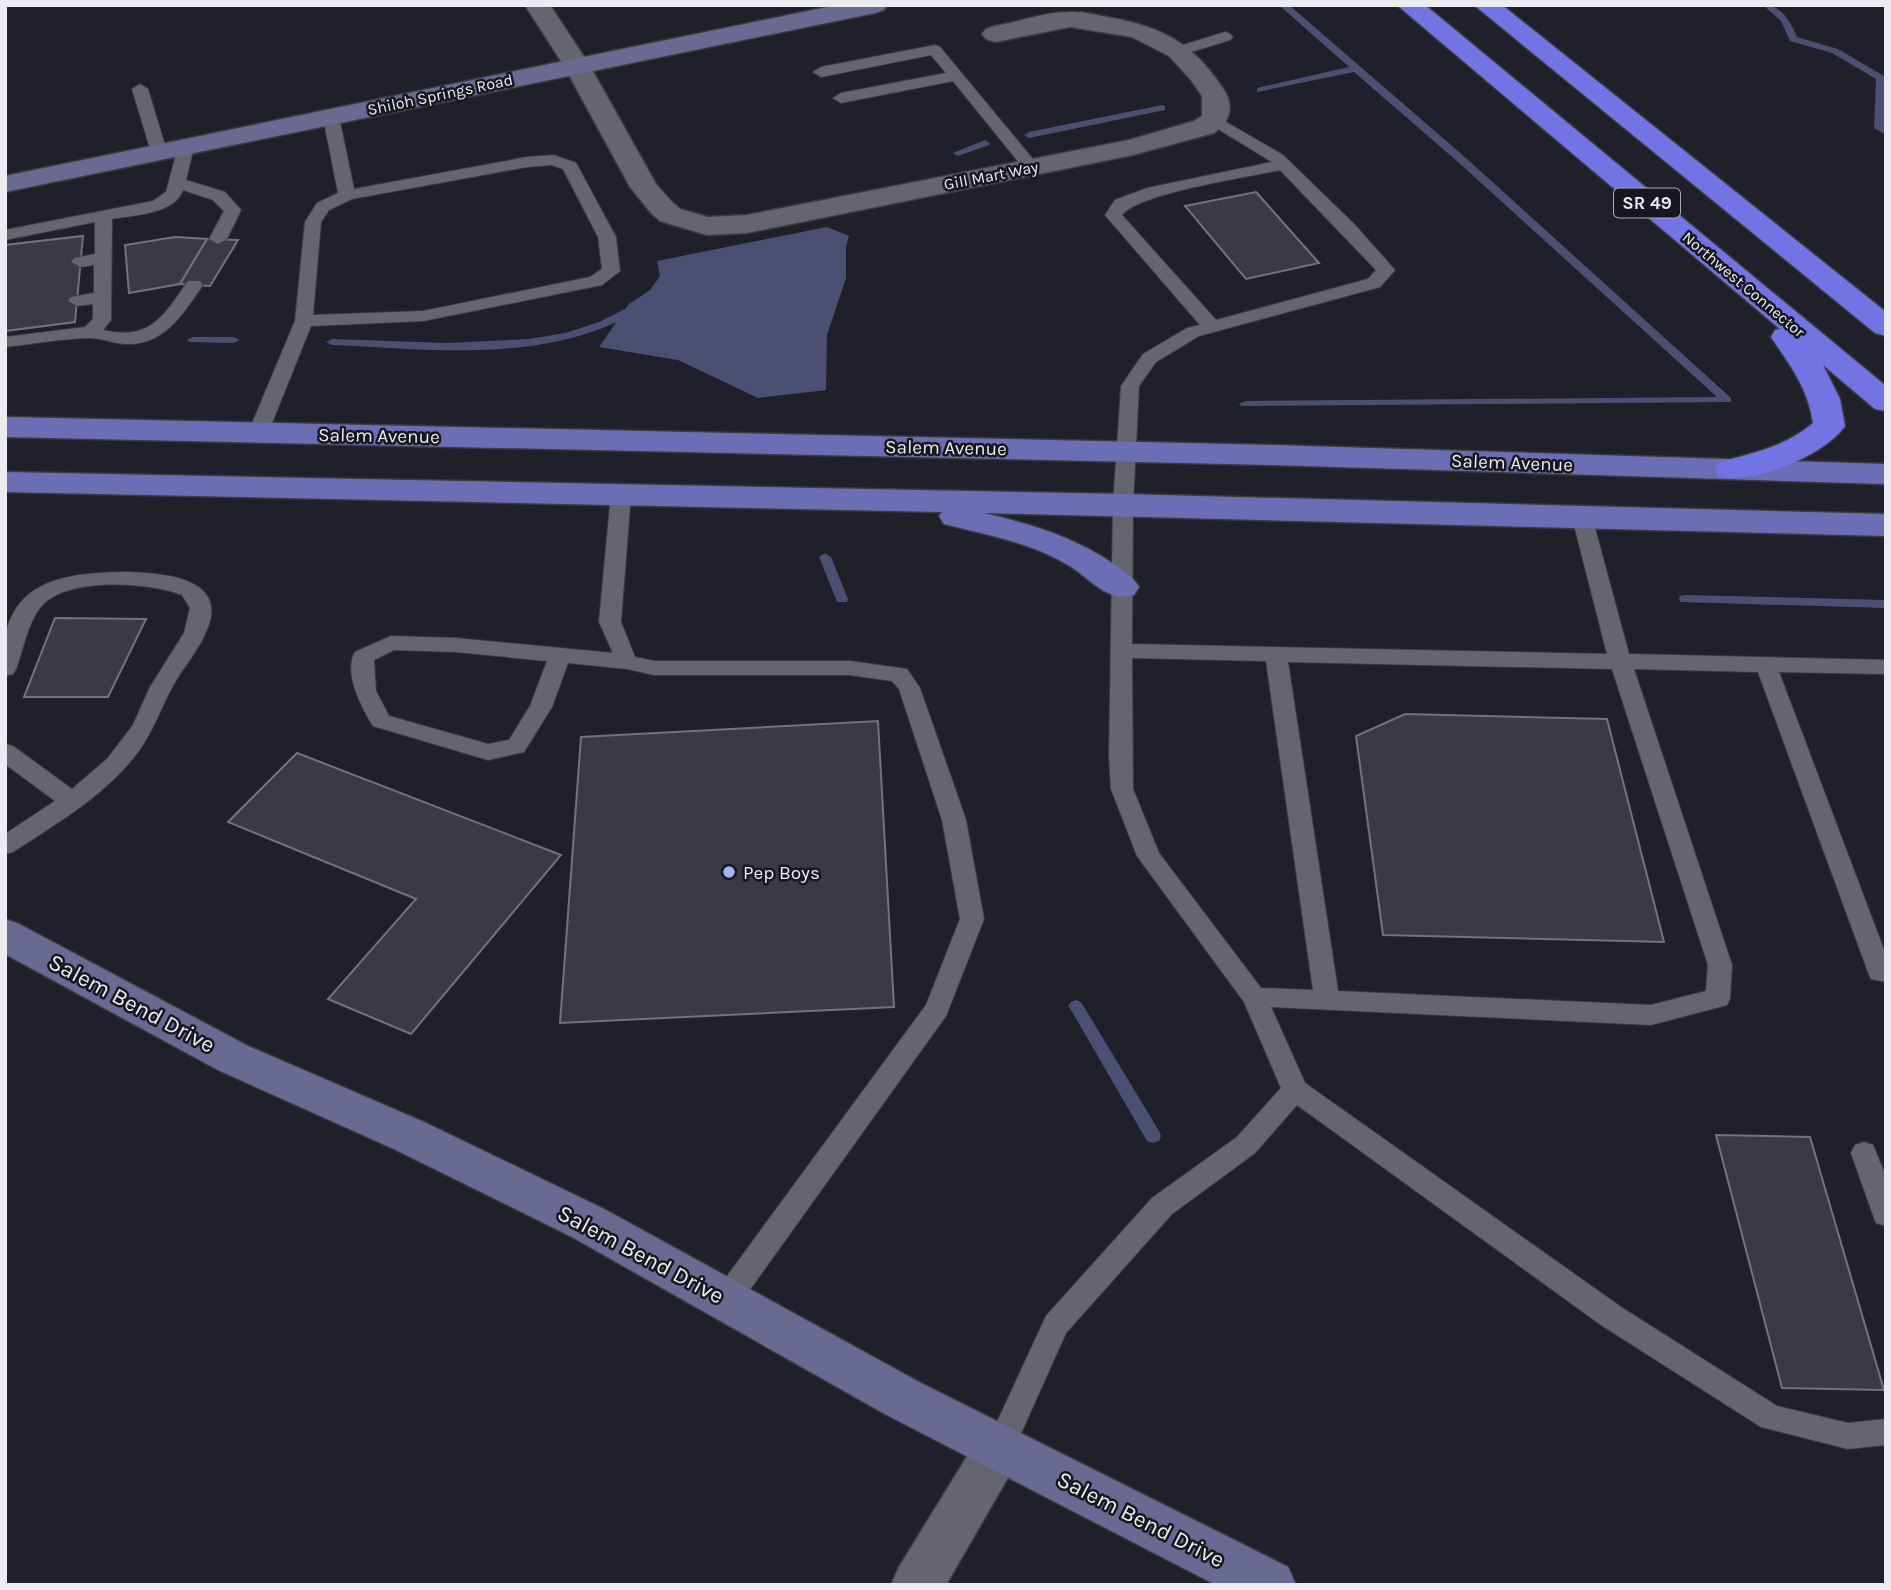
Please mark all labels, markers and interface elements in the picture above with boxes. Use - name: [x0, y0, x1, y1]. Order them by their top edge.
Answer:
- street label: Shiloh Springs Road: [366, 70, 515, 119]
- street label: Gill Mart Way: [942, 157, 1040, 194]
- road number: SR 49: [1614, 188, 1680, 218]
- street label: Northwest Connector: [1679, 228, 1809, 341]
- street label: Salem Avenue: [318, 424, 440, 448]
- street label: Salem Avenue: [885, 436, 1007, 460]
- street label: Salem Avenue: [1451, 450, 1573, 476]
- place label: Pep Boys: [743, 862, 820, 884]
- marker: Pep Boys: [721, 864, 737, 880]
- street label: Salem Bend Drive: [44, 948, 220, 1059]
- street label: Salem Bend Drive: [553, 1199, 729, 1310]
- street label: Salem Bend Drive: [1052, 1466, 1229, 1573]

